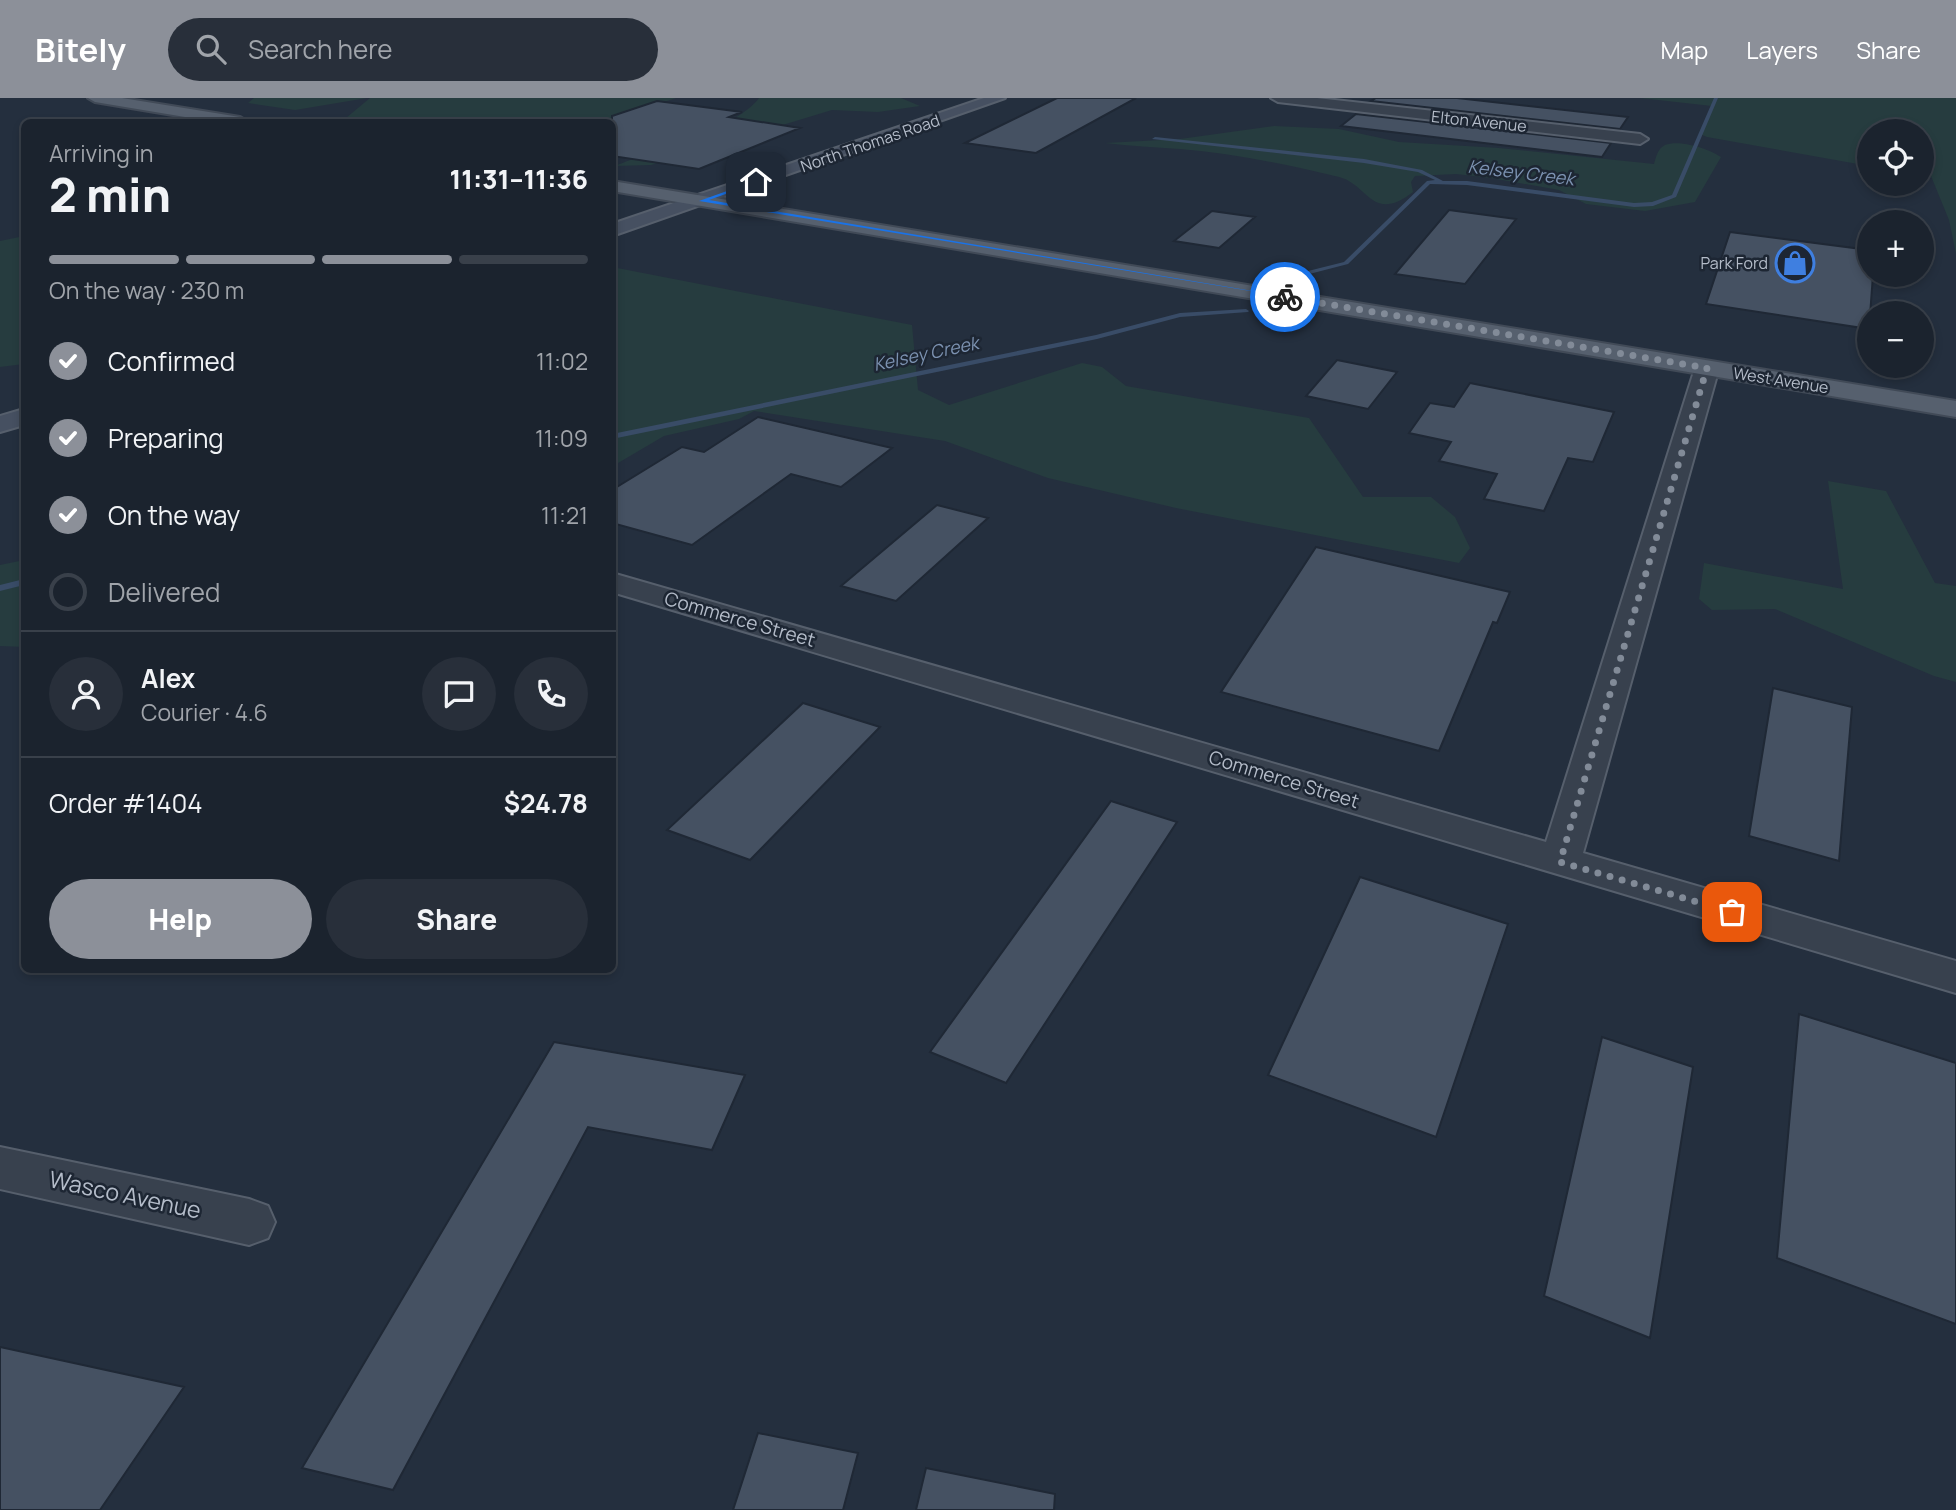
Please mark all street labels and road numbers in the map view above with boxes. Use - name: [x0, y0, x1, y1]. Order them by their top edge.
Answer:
- street label: Elton Avenue: [1430, 105, 1528, 137]
- street label: North Thomas Road: [797, 109, 943, 177]
- street label: West Avenue: [1732, 362, 1830, 398]
- street label: Commerce Street: [662, 585, 818, 653]
- street label: Commerce Street: [1206, 744, 1362, 814]
- street label: Wasco Avenue: [46, 1162, 204, 1226]

